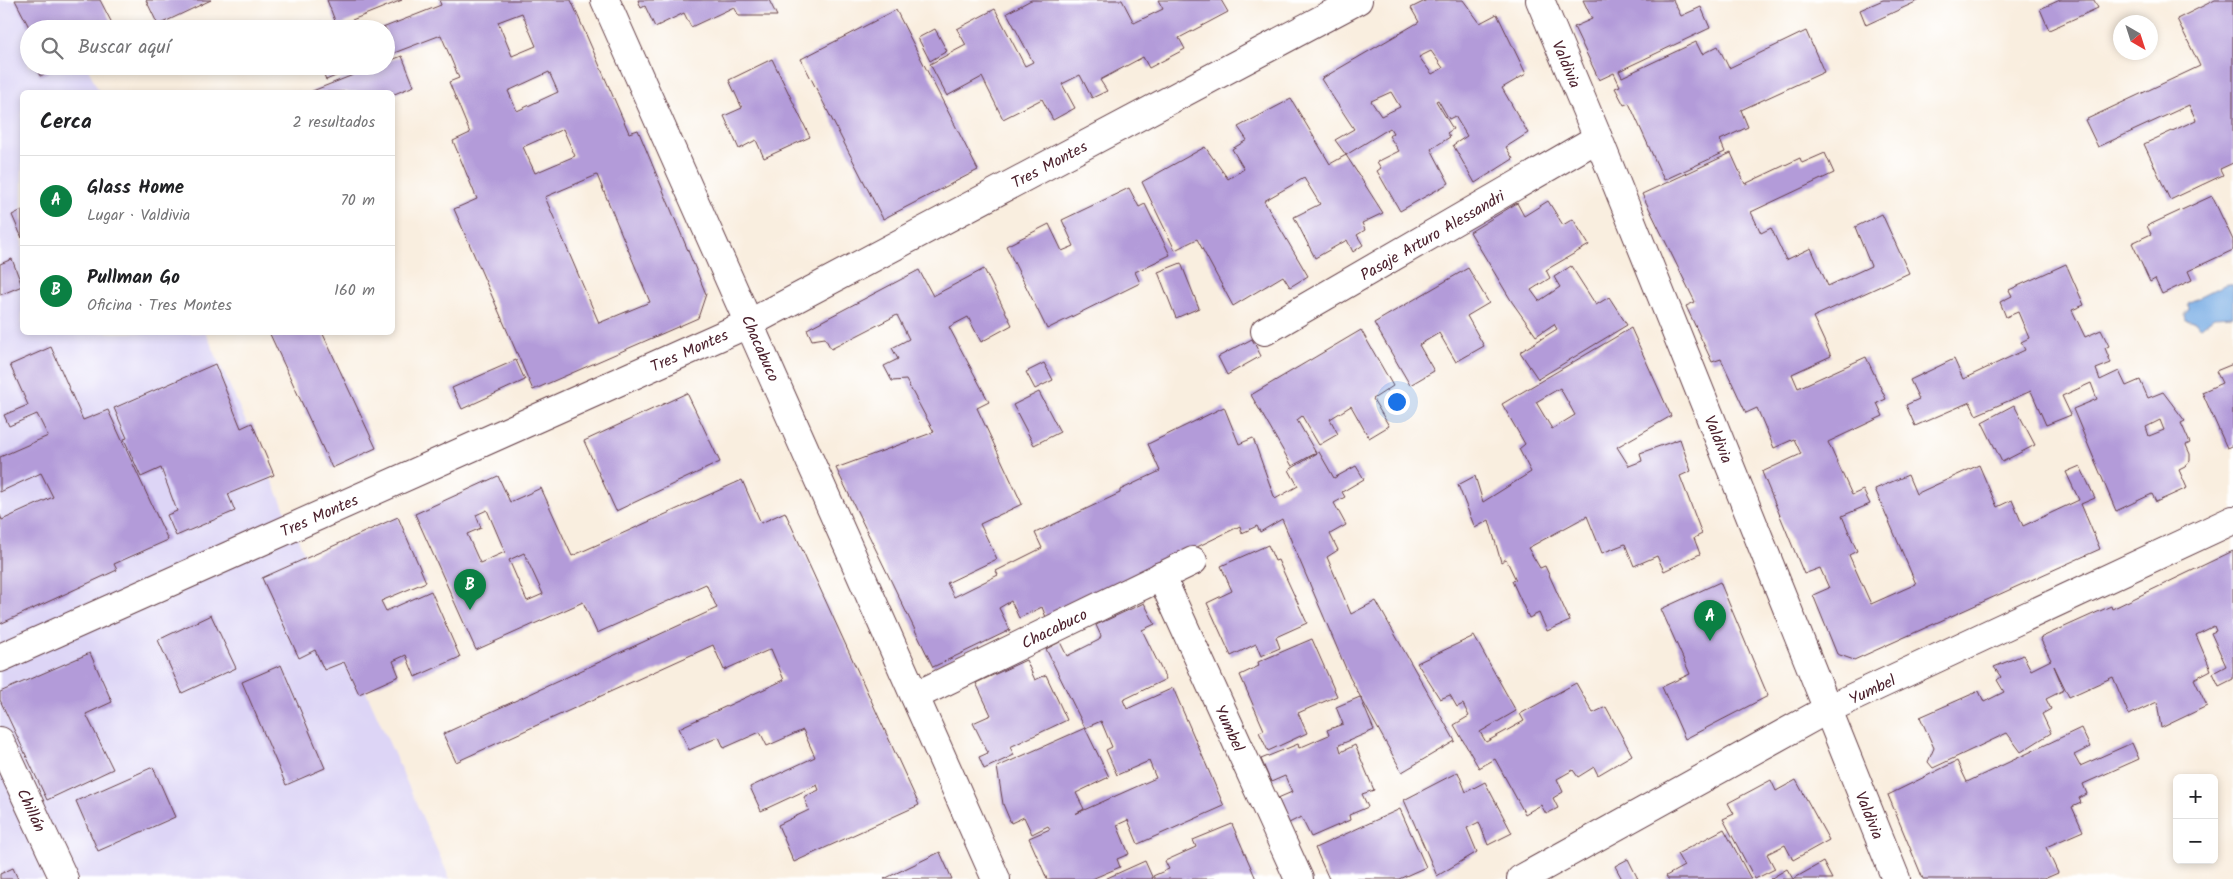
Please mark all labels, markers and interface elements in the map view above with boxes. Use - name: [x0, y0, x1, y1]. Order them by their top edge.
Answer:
- north arrow: [2113, 15, 2158, 60]
- search box: [20, 20, 395, 75]
- text: Buscar aquí: [78, 33, 170, 63]
- icon: search: [38, 34, 66, 62]
- street label: Valdivia: [1544, 37, 1587, 92]
- text: Cerca: [40, 106, 92, 139]
- text: 2 resultados: [293, 110, 375, 135]
- street label: Tres Montes: [1007, 135, 1092, 196]
- text: Glass Home: [87, 173, 184, 203]
- street label: Pasaje Arturo Alessandri: [1356, 184, 1511, 288]
- text: A: [51, 188, 61, 213]
- text: 70 m: [340, 188, 375, 213]
- text: Lugar · Valdivia: [87, 203, 190, 228]
- text: Pullman Go: [87, 263, 180, 293]
- text: B: [51, 278, 61, 303]
- text: 160 m: [334, 278, 375, 303]
- text: Oficina · Tres Montes: [87, 293, 232, 318]
- street label: Chacabuco: [734, 311, 785, 386]
- street label: Tres Montes: [647, 323, 733, 380]
- your location: [1384, 389, 1410, 415]
- street label: Valdivia: [1697, 412, 1739, 467]
- street label: Tres Montes: [277, 488, 363, 545]
- pin: B: [454, 569, 486, 610]
- pin: A: [1694, 600, 1726, 641]
- street label: Chacabuco: [1017, 603, 1092, 656]
- street label: Yumbel: [1845, 669, 1900, 712]
- street label: Yumbel: [1207, 701, 1250, 756]
- map controls: [2173, 774, 2218, 864]
- button: +: [2173, 774, 2218, 819]
- street label: Chillán: [10, 785, 52, 837]
- street label: Valdivia: [1848, 788, 1890, 843]
- button: −: [2173, 819, 2218, 864]

